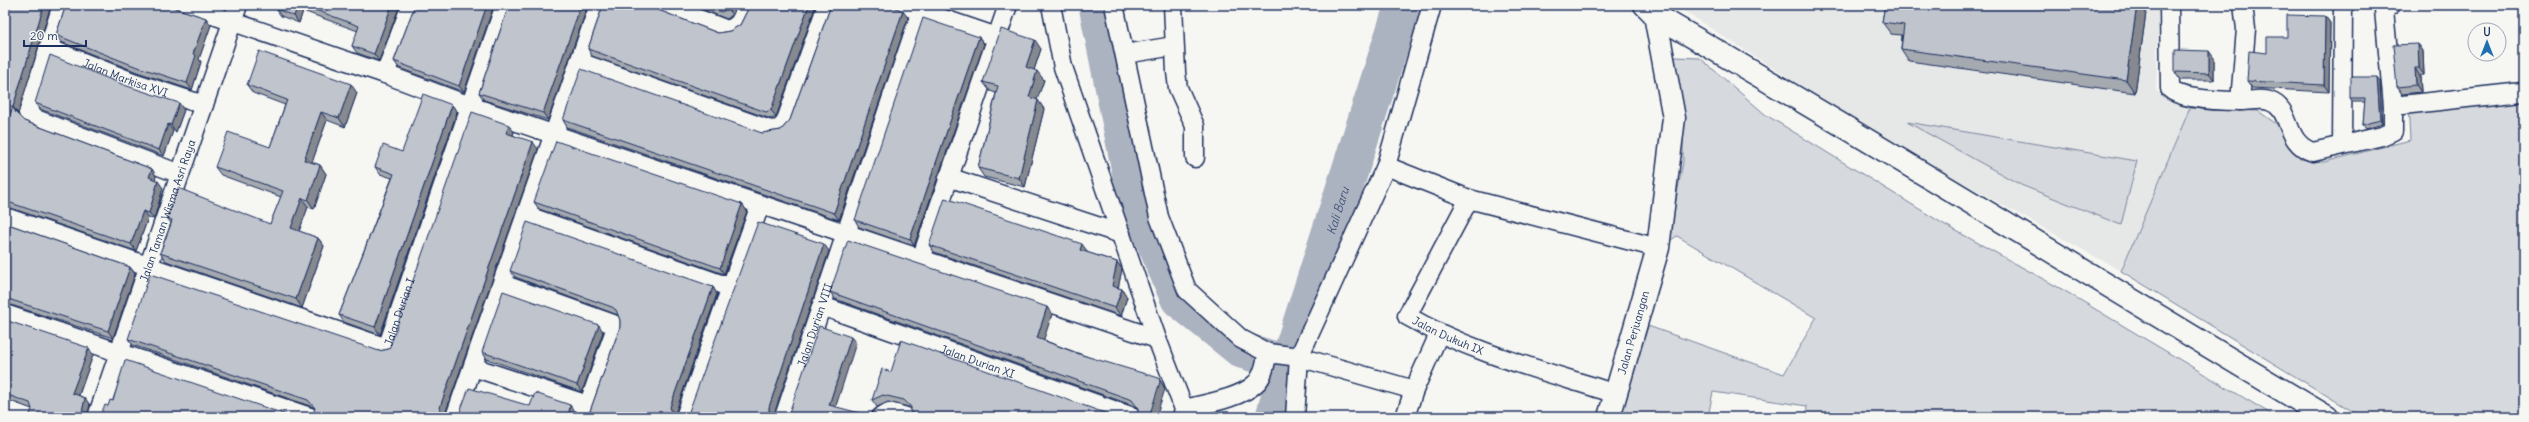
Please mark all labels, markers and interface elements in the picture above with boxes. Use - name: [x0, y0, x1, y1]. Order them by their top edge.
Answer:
- scale bar: [24, 22, 86, 48]
- north arrow: [2467, 22, 2507, 62]
- text: U: [2483, 25, 2491, 39]
- text: 20 m: [30, 28, 58, 43]
- street label: Jalan Markisa XVI: [81, 56, 170, 100]
- street label: Jalan Taman Wisma Asri Raya: [137, 138, 198, 284]
- water label: Kali Baru: [1323, 184, 1352, 236]
- street label: Jalan Durian I: [381, 276, 418, 348]
- street label: Jalan Durian VIII: [794, 281, 836, 369]
- street label: Jalan Perjuangan: [1615, 289, 1652, 376]
- street label: Jalan Dukuh IX: [1410, 313, 1486, 358]
- street label: Jalan Durian XI: [938, 342, 1017, 381]

